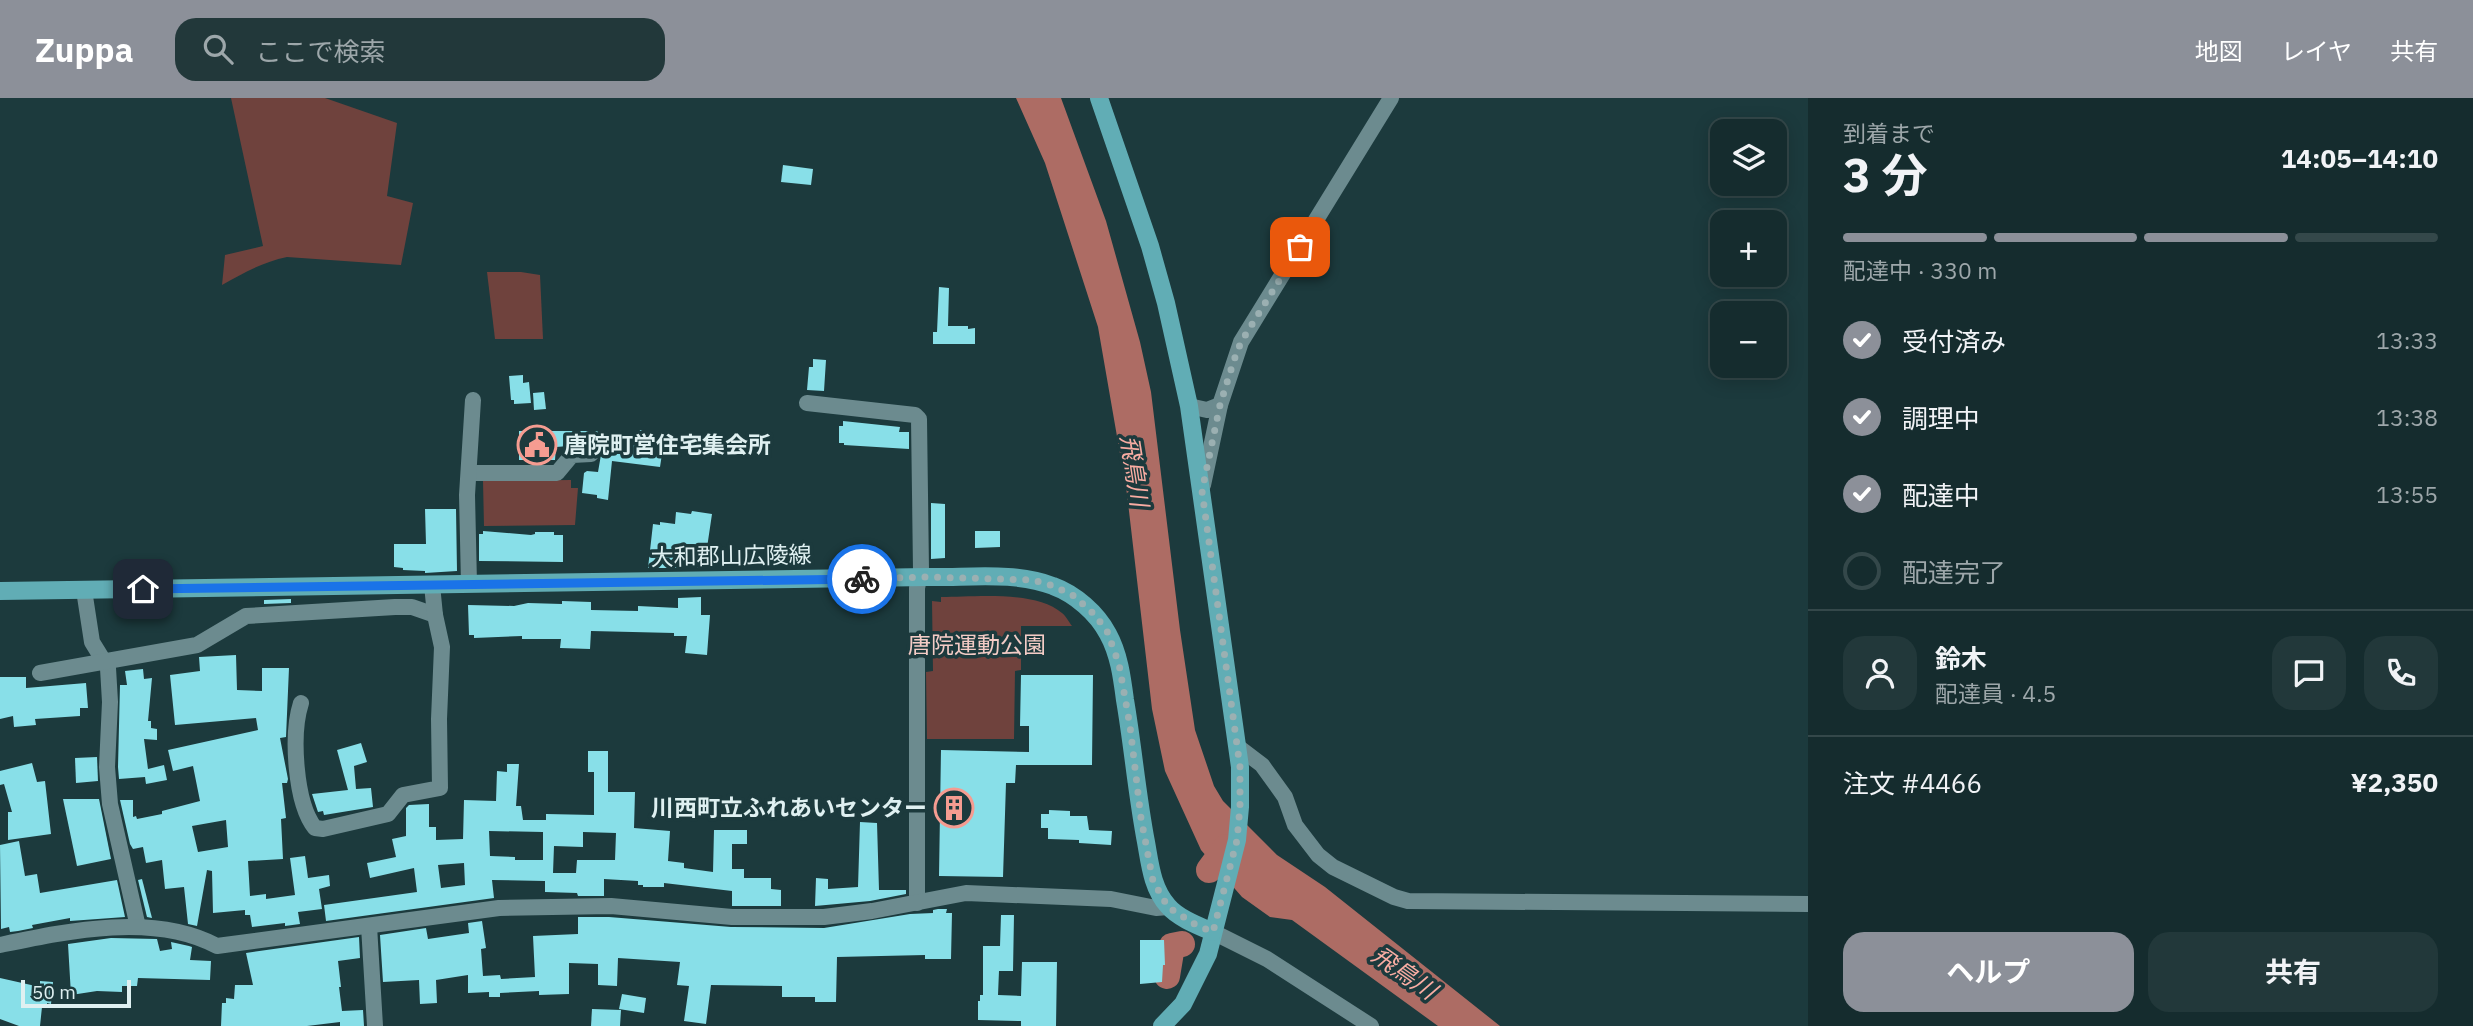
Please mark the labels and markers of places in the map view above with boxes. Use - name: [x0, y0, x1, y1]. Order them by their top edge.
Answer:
- pin: [1270, 217, 1330, 277]
- public building icon: 唐院町営住宅集会所: [516, 424, 558, 466]
- place label: 唐院町営住宅集会所: [564, 429, 771, 459]
- pin: [113, 559, 173, 619]
- building icon: 川西町立ふれあいセンター: [933, 787, 975, 829]
- place label: 川西町立ふれあいセンター: [651, 792, 927, 822]

